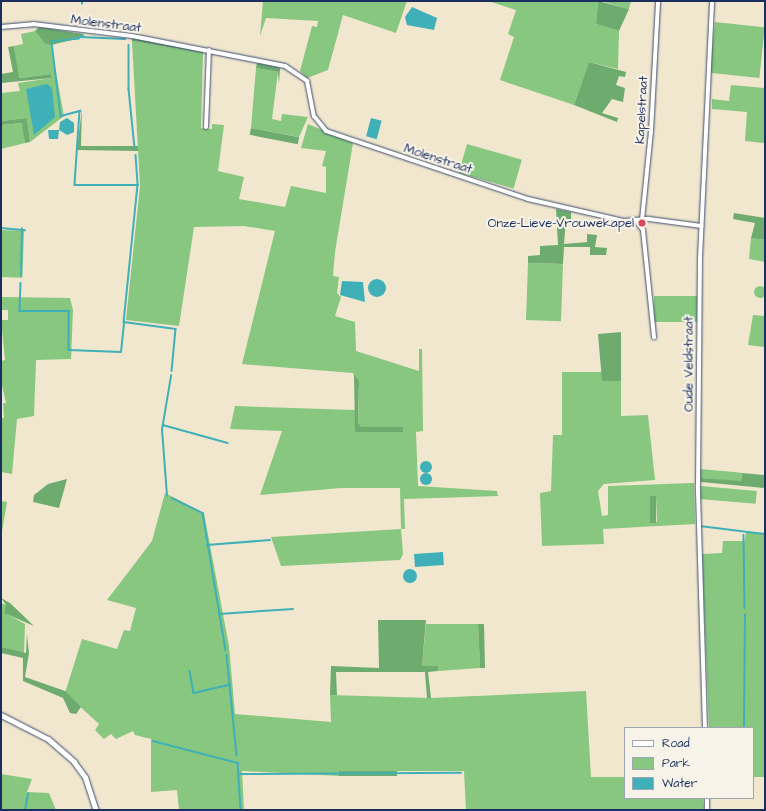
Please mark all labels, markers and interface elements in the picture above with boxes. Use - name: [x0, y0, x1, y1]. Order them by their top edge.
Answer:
- street label: Molenstraat: [70, 12, 142, 36]
- street label: Kapelstraat: [632, 76, 652, 144]
- street label: Molenstraat: [402, 141, 474, 177]
- place label: Onze-Lieve-Vrouwekapel: [488, 215, 634, 231]
- marker: Onze-Lieve-Vrouwekapel: [637, 218, 647, 228]
- street label: Oude Veldstraat: [681, 316, 697, 412]
- legend: [624, 727, 754, 799]
- text: Road: [662, 735, 690, 752]
- text: Park: [662, 755, 690, 772]
- text: Water: [662, 775, 697, 792]

